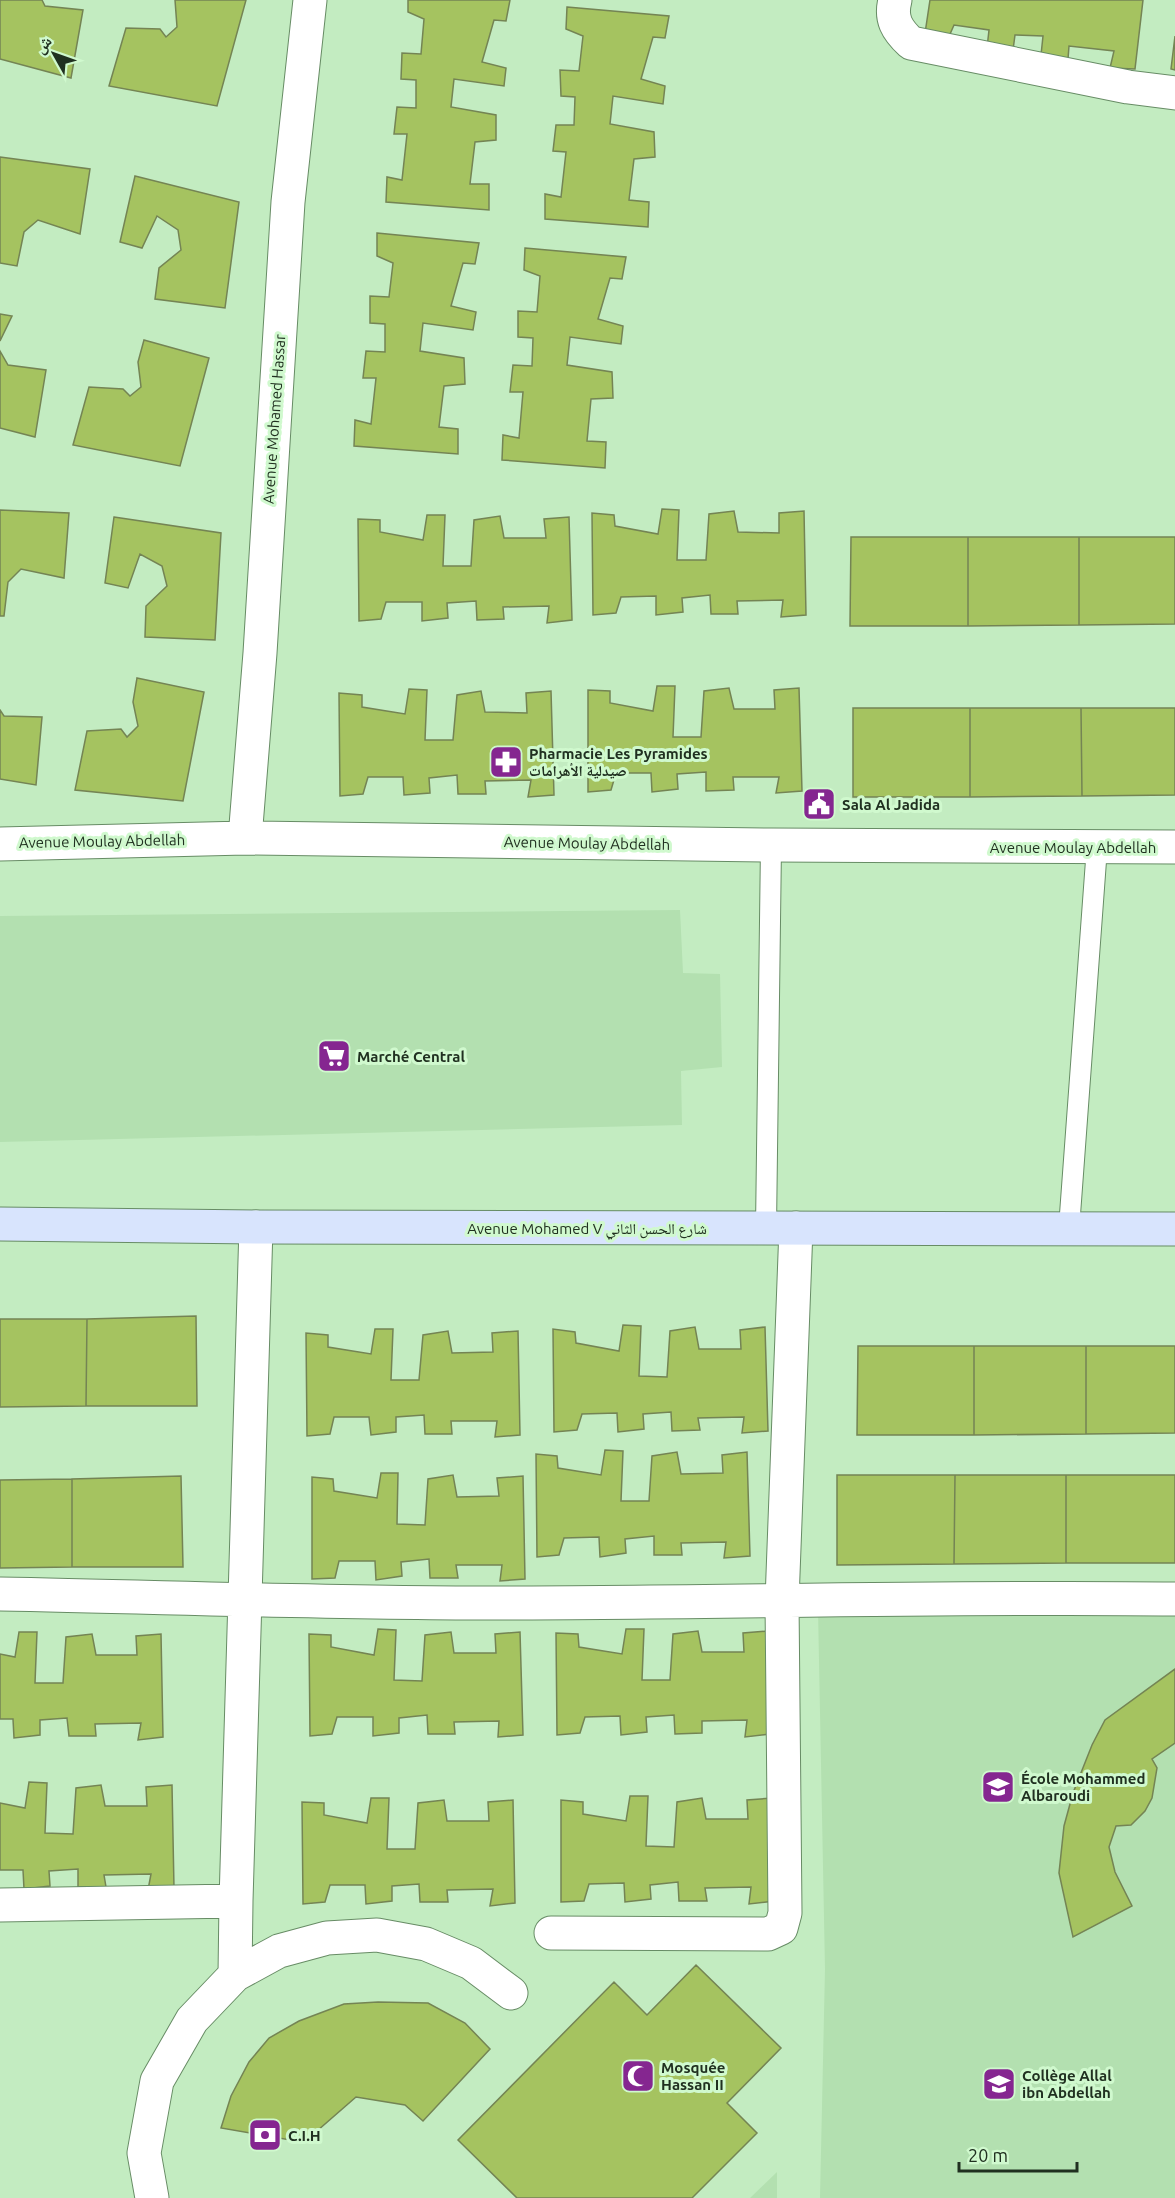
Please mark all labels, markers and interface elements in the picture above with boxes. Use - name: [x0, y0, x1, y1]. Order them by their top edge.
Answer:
- north arrow: [24, 24, 84, 84]
- text: ش: [30, 32, 56, 57]
- street label: Avenue Mohamed Hassar: [260, 333, 288, 504]
- pharmacy icon: Pharmacie Les Pyramides صيدلية الأهرامات: [488, 744, 524, 780]
- place label: Pharmacie Les Pyramides صيدلية الأهرامات: [529, 745, 708, 779]
- public building icon: Sala Al Jadida: [801, 786, 837, 822]
- place label: Sala Al Jadida: [842, 796, 940, 813]
- street label: Avenue Moulay Abdellah: [19, 831, 185, 851]
- street label: Avenue Moulay Abdellah: [504, 833, 670, 853]
- street label: Avenue Moulay Abdellah: [990, 839, 1156, 856]
- supermarket icon: Marché Central: [316, 1038, 352, 1074]
- place label: Marché Central: [357, 1048, 465, 1065]
- street label: Avenue Mohamed V شارع الحسن الثاني: [467, 1220, 707, 1240]
- school or university icon: École Mohammed Albaroudi: [980, 1769, 1016, 1805]
- place label: École Mohammed Albaroudi: [1021, 1770, 1145, 1804]
- mosque icon: Mosquée Hassan II: [620, 2058, 656, 2094]
- place label: Mosquée Hassan II: [661, 2059, 726, 2093]
- school or university icon: Collège Allal ibn Abdellah: [981, 2066, 1017, 2102]
- place label: Collège Allal ibn Abdellah: [1022, 2067, 1112, 2101]
- bank icon: C.I.H: [247, 2117, 283, 2153]
- place label: C.I.H: [288, 2127, 321, 2144]
- scale bar: [959, 2135, 1078, 2173]
- text: 20 m: [968, 2145, 1008, 2165]

